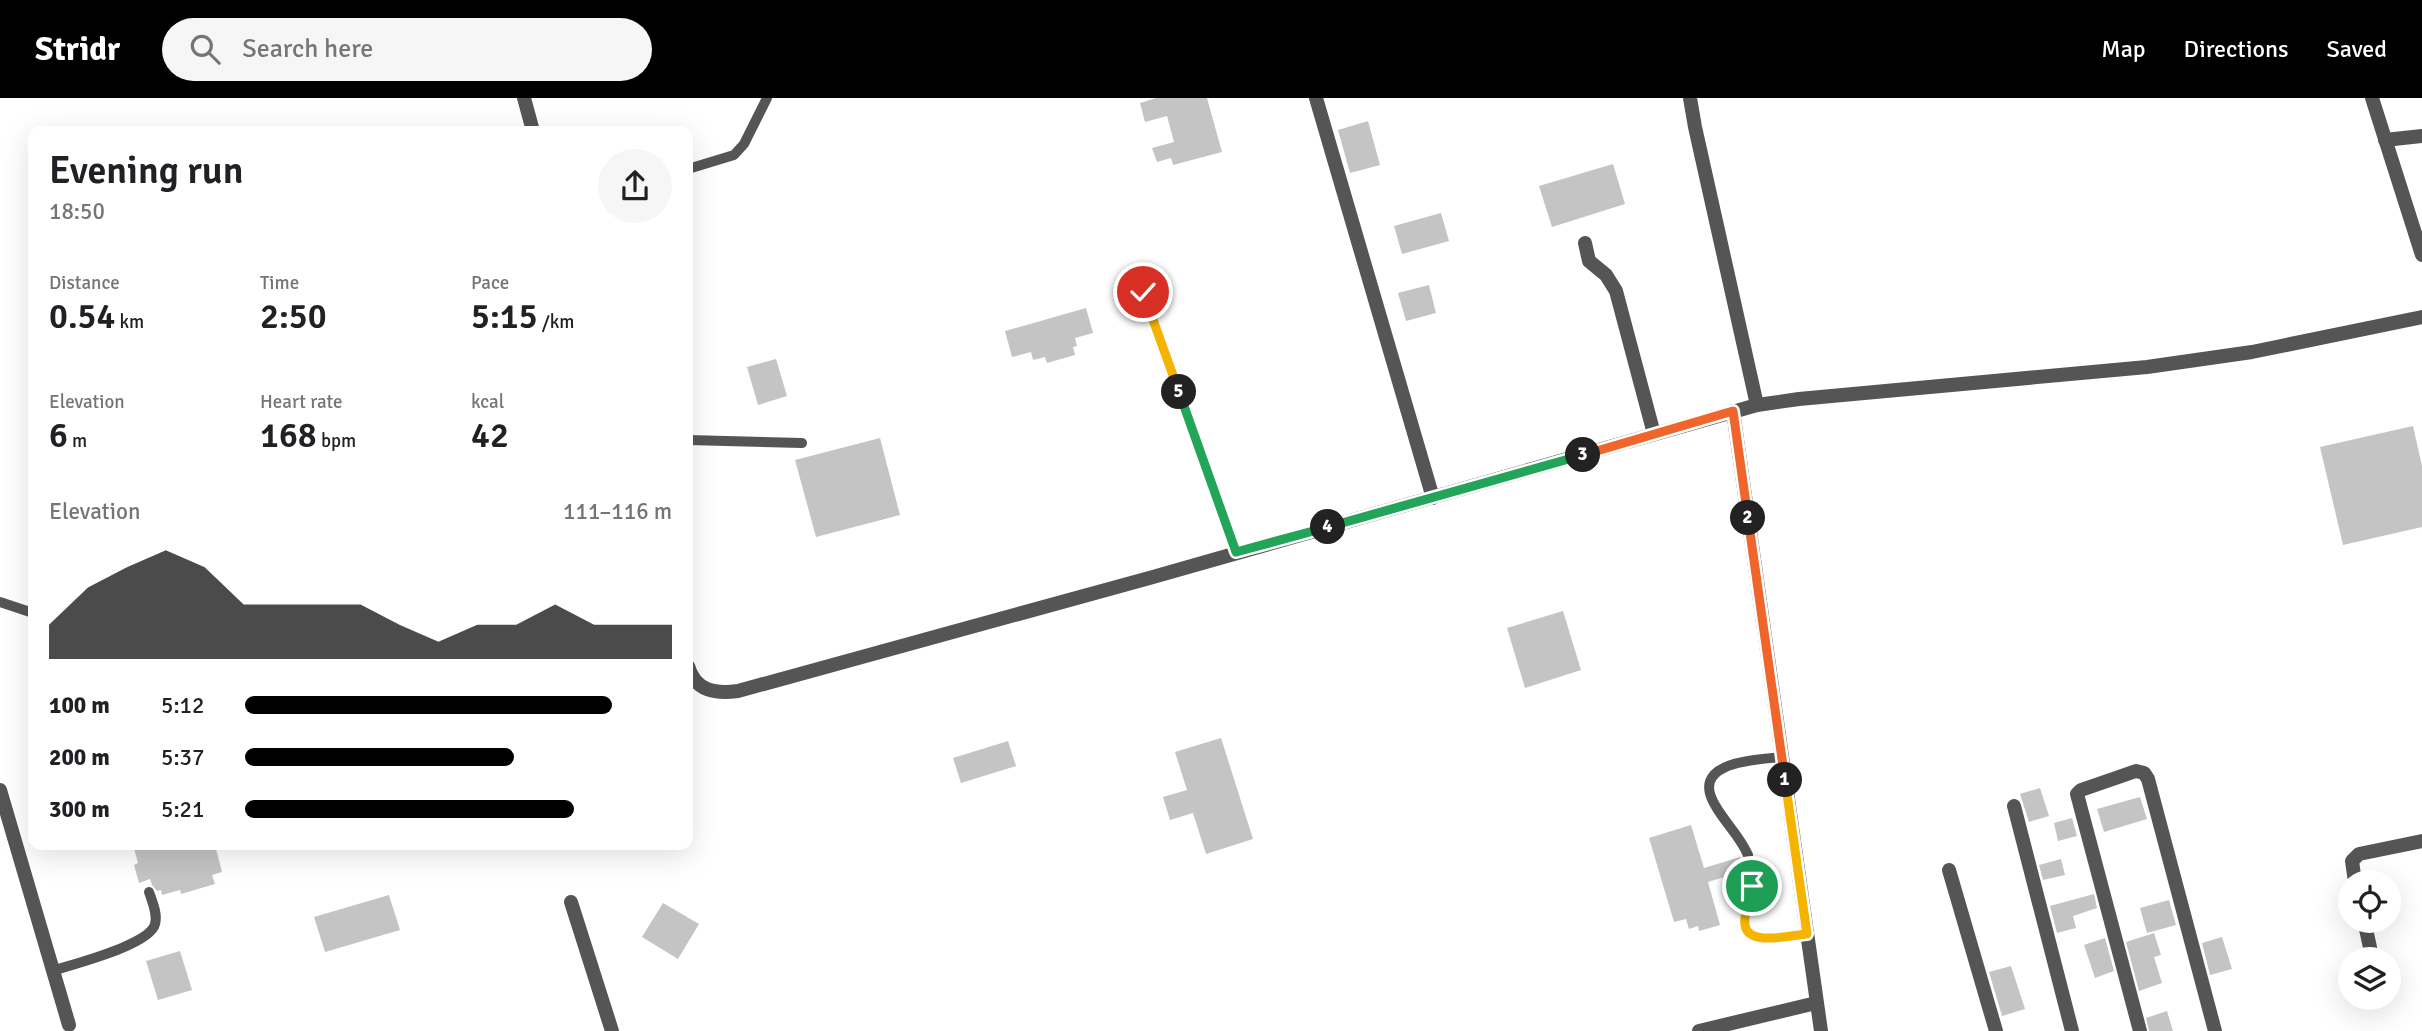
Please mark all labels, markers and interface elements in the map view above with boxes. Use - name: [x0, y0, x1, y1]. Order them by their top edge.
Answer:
- search box: [162, 18, 652, 81]
- text: Stridr: [35, 29, 120, 70]
- icon: search: [186, 30, 224, 68]
- text: Search here: [242, 33, 373, 65]
- text: Map: [2101, 34, 2146, 64]
- text: Directions: [2184, 34, 2289, 64]
- text: Saved: [2327, 34, 2387, 64]
- text: Evening run: [49, 147, 243, 194]
- button: share: [598, 149, 672, 223]
- text: 18:50: [49, 197, 105, 226]
- pin: [1113, 262, 1173, 322]
- text: Distance: [49, 271, 120, 295]
- text: Time: [260, 271, 299, 295]
- text: Pace: [471, 271, 509, 295]
- icon: check: [1124, 273, 1162, 311]
- text: 0.54: [49, 295, 115, 338]
- text: 2:50: [260, 295, 327, 338]
- text: 5:15: [471, 295, 538, 338]
- text: km: [115, 310, 144, 334]
- text: /km: [538, 310, 574, 334]
- pin: 5: [1162, 374, 1196, 410]
- text: 5: [1173, 379, 1184, 403]
- text: Elevation: [49, 390, 125, 414]
- text: Heart rate: [260, 390, 342, 414]
- text: kcal: [471, 390, 504, 414]
- text: 6: [49, 414, 68, 457]
- text: 168: [260, 414, 317, 457]
- text: 42: [471, 414, 509, 457]
- text: m: [68, 429, 87, 453]
- text: bpm: [317, 429, 356, 453]
- pin: 3: [1566, 438, 1600, 472]
- text: 3: [1577, 442, 1588, 466]
- text: Elevation: [49, 497, 141, 526]
- text: 111–116 m: [563, 497, 672, 526]
- pin: 2: [1730, 500, 1766, 536]
- text: 2: [1742, 505, 1753, 529]
- pin: 4: [1310, 510, 1346, 544]
- text: 4: [1322, 514, 1333, 538]
- text: 100 m: [49, 691, 110, 720]
- text: 5:12: [161, 691, 204, 720]
- text: 200 m: [49, 743, 110, 772]
- text: 5:37: [161, 743, 204, 772]
- pin: 1: [1768, 762, 1802, 798]
- text: 1: [1779, 767, 1790, 791]
- text: 300 m: [49, 795, 110, 824]
- text: 5:21: [161, 795, 204, 824]
- pin: [1722, 856, 1782, 916]
- icon: arrive: [1733, 867, 1771, 905]
- map controls: [2338, 870, 2401, 1010]
- button: locate: [2338, 870, 2401, 933]
- button: layers: [2338, 947, 2401, 1010]

